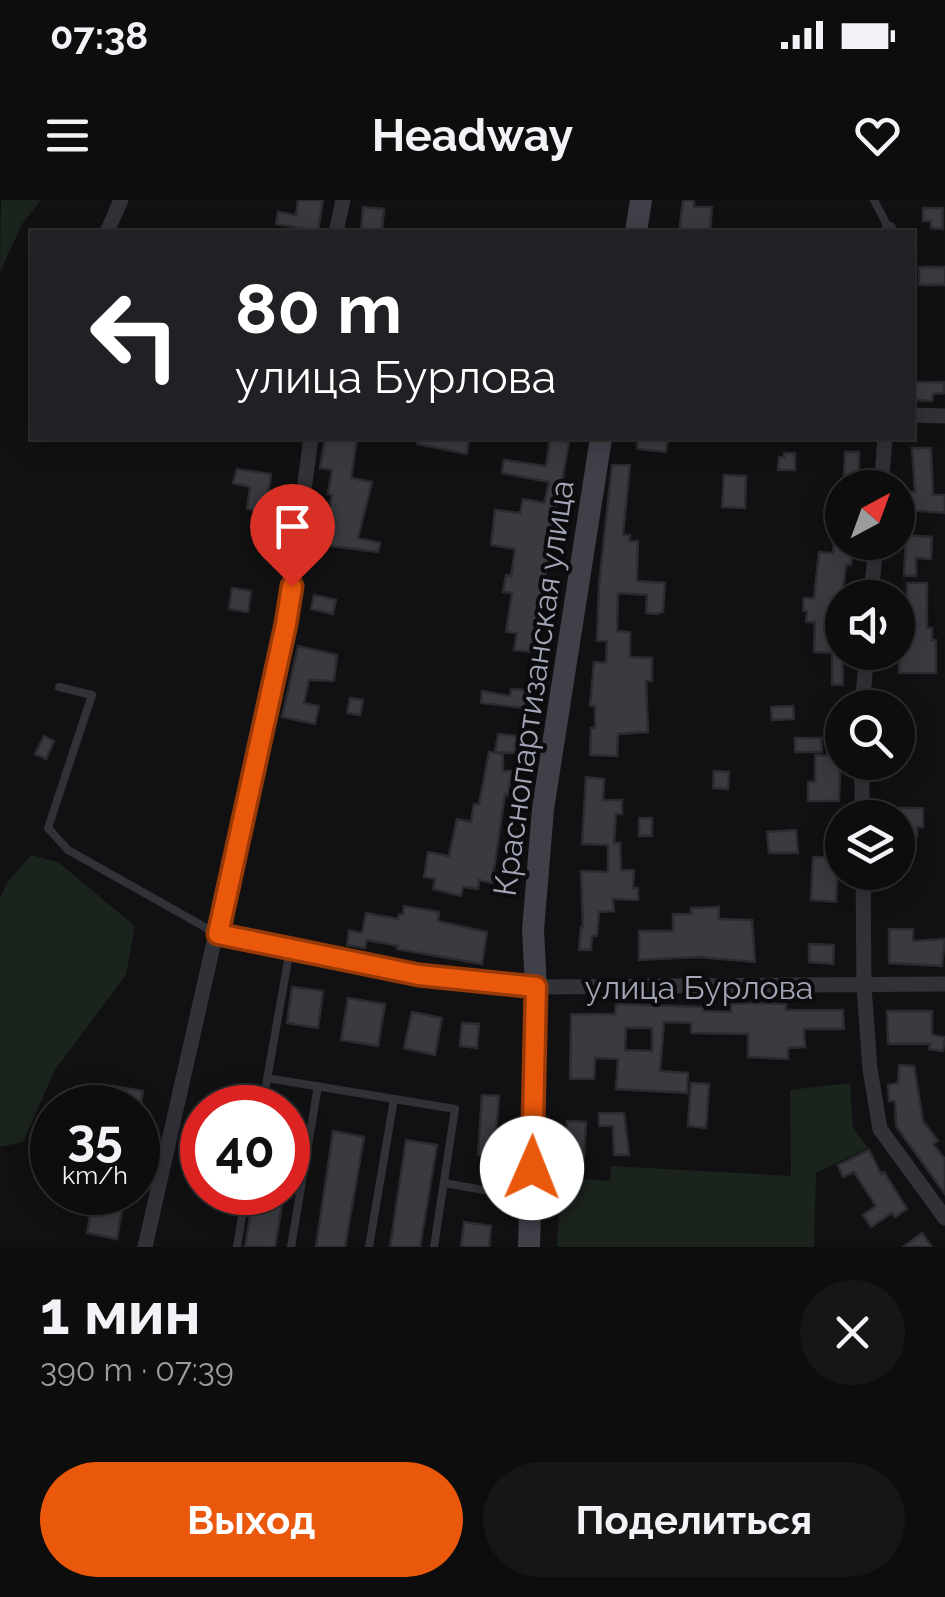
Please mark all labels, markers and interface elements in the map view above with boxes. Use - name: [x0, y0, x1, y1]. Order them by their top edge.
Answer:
- text: 07:38: [50, 13, 148, 58]
- icon: menu: [40, 108, 95, 163]
- icon: heart: [850, 108, 905, 163]
- text: Headway: [372, 109, 573, 162]
- text: 80 m: [235, 267, 402, 349]
- icon: left: [70, 270, 200, 400]
- text: улица Бурлова: [235, 351, 556, 404]
- north arrow: [825, 470, 915, 560]
- map controls: [825, 470, 915, 890]
- street label: Краснопартизанская улица: [486, 478, 580, 898]
- pin: [250, 484, 335, 587]
- icon: arrive: [265, 499, 320, 554]
- button: sound: [825, 580, 915, 670]
- button: search: [825, 690, 915, 780]
- button: layers: [825, 800, 915, 890]
- street label: улица Бурлова: [585, 969, 813, 1006]
- speed limit sign: 40: [180, 1085, 310, 1215]
- text: 35: [67, 1108, 123, 1167]
- position arrow: [480, 1116, 584, 1220]
- text: km/h: [62, 1160, 128, 1190]
- text: 1 мин: [40, 1278, 201, 1348]
- button: close: [800, 1280, 905, 1385]
- text: 390 m · 07:39: [40, 1351, 234, 1388]
- button: Выход: [40, 1462, 463, 1577]
- button: Поделиться: [483, 1462, 905, 1577]

